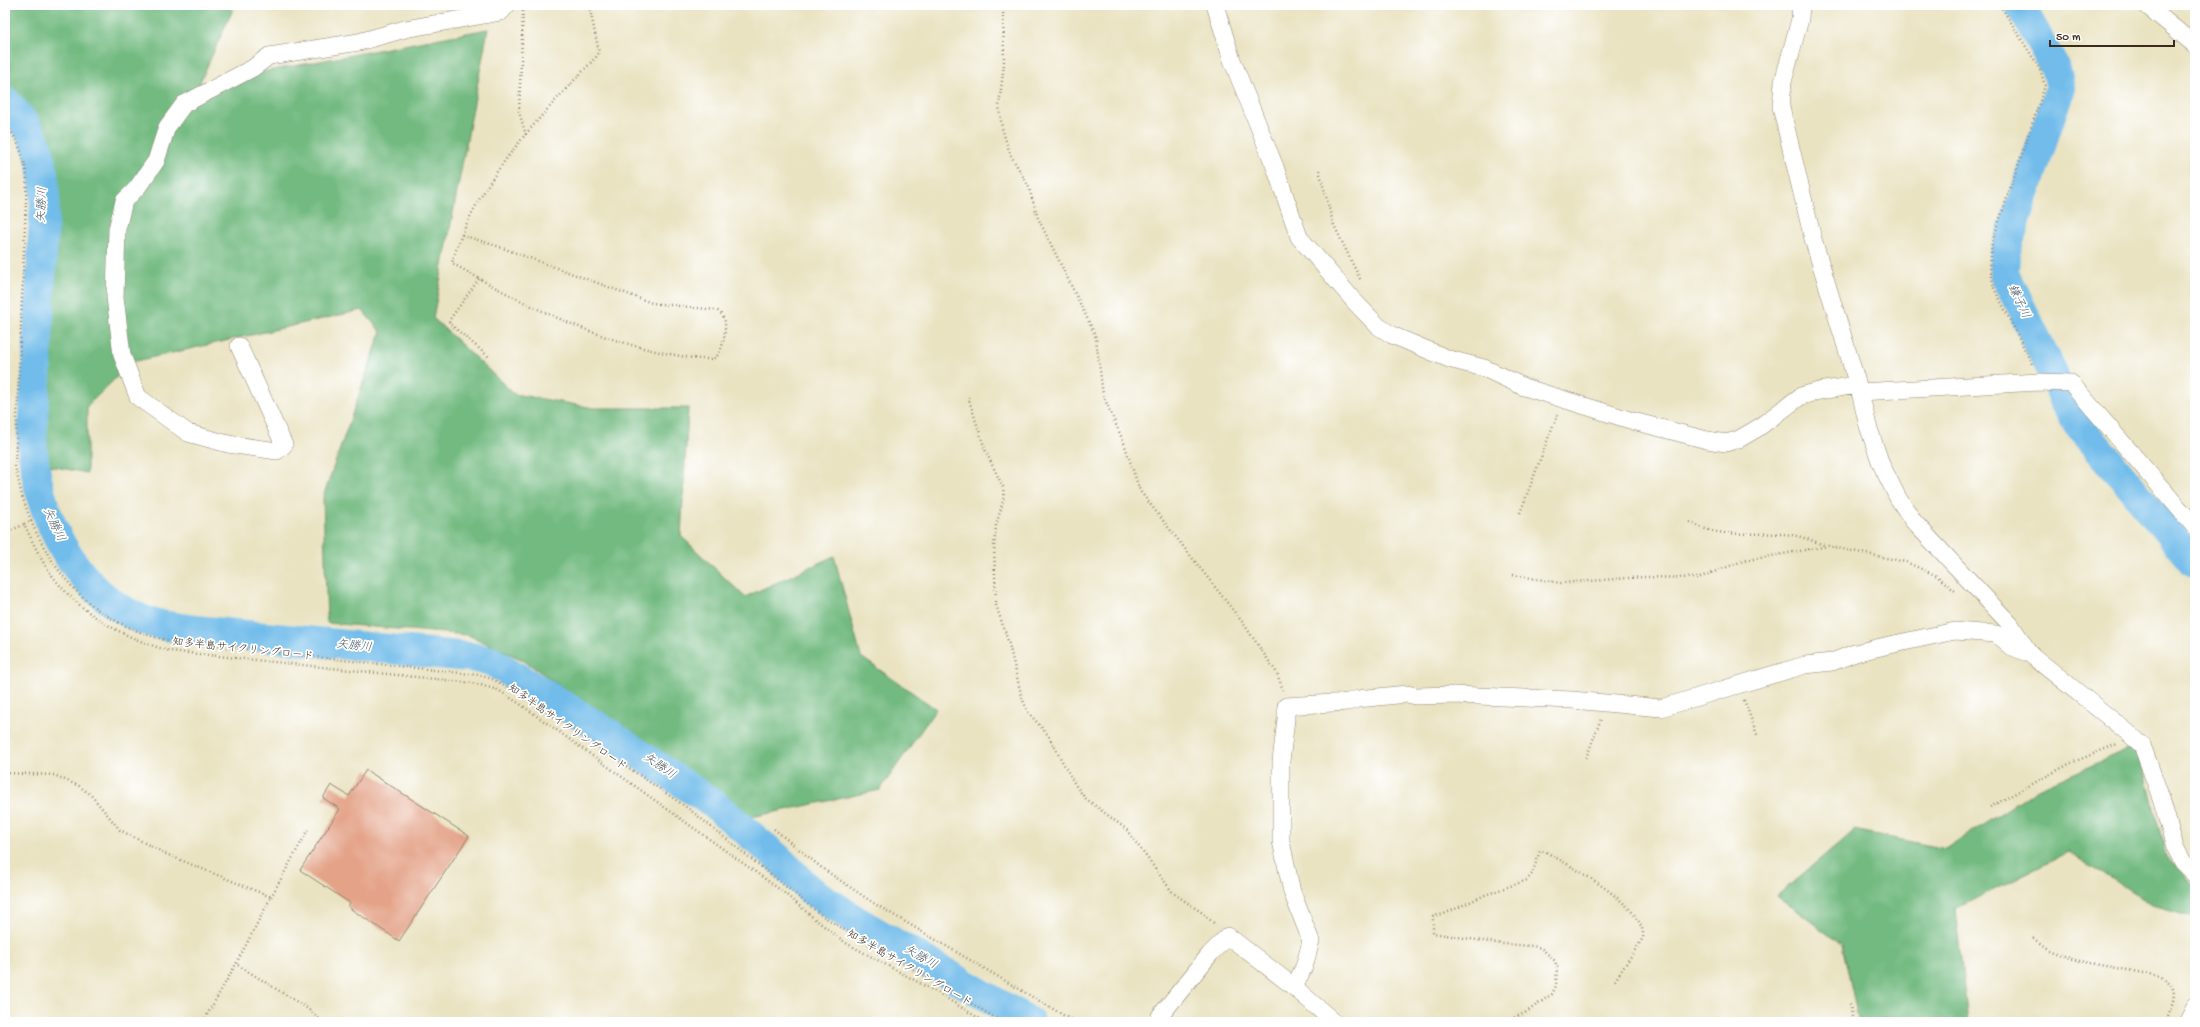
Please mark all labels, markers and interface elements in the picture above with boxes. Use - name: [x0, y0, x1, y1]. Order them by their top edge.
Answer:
- scale bar: [2050, 22, 2174, 48]
- text: 50 m: [2056, 31, 2081, 45]
- water label: 矢勝川: [34, 187, 51, 223]
- water label: 鎌子川: [2004, 282, 2033, 321]
- water label: 矢勝川: [39, 505, 68, 544]
- street label: 知多半島サイクリングロード: [172, 636, 314, 663]
- water label: 矢勝川: [335, 637, 373, 656]
- street label: 知多半島サイクリングロード: [505, 682, 629, 774]
- water label: 矢勝川: [640, 750, 678, 783]
- street label: 知多半島サイクリングロード: [845, 927, 974, 1010]
- water label: 矢勝川: [901, 942, 940, 973]

